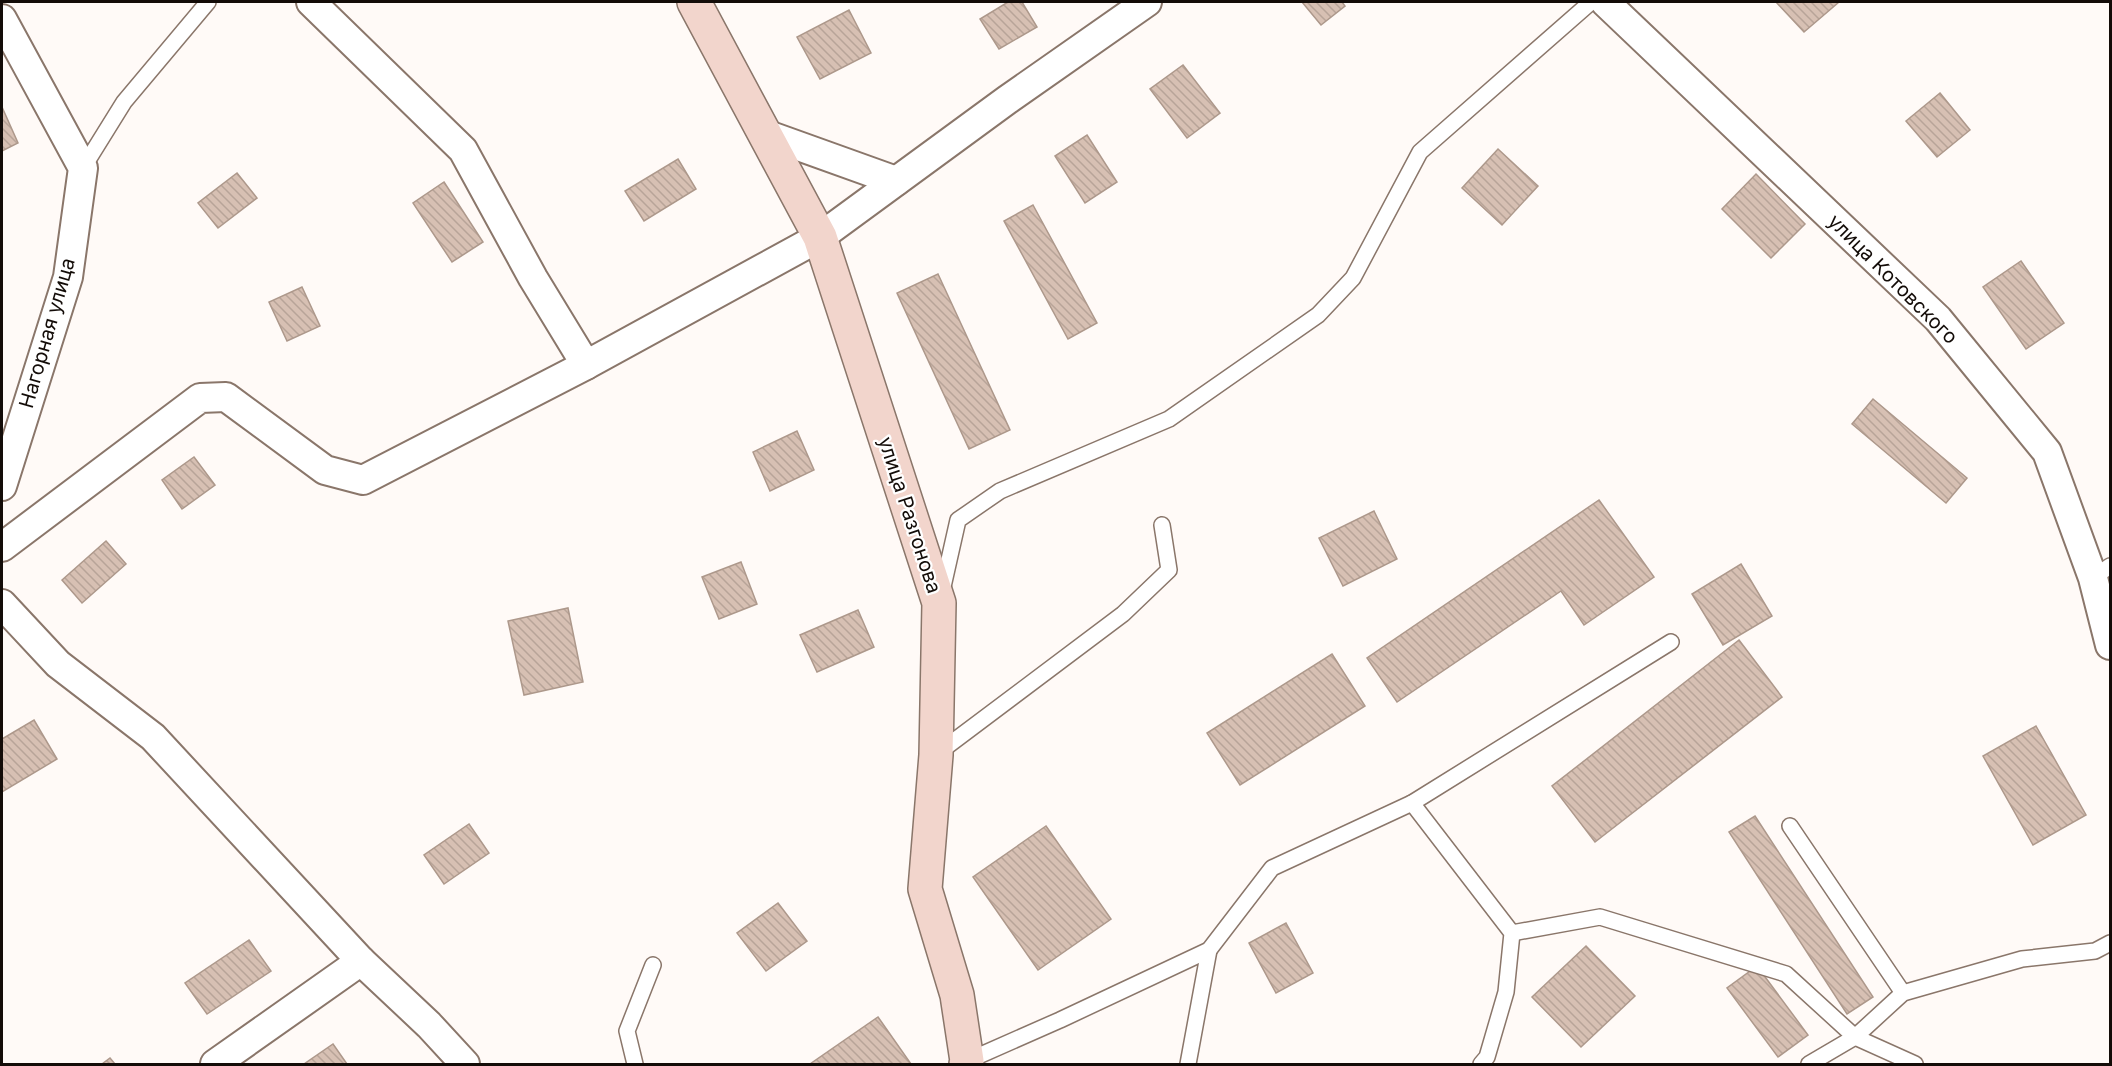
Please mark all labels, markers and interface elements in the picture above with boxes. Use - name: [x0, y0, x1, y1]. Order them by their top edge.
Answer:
- street label: улица Котовского: [1823, 209, 1963, 349]
- street label: Нагорная улица: [14, 255, 80, 411]
- street label: улица Разгонова: [873, 434, 947, 596]

